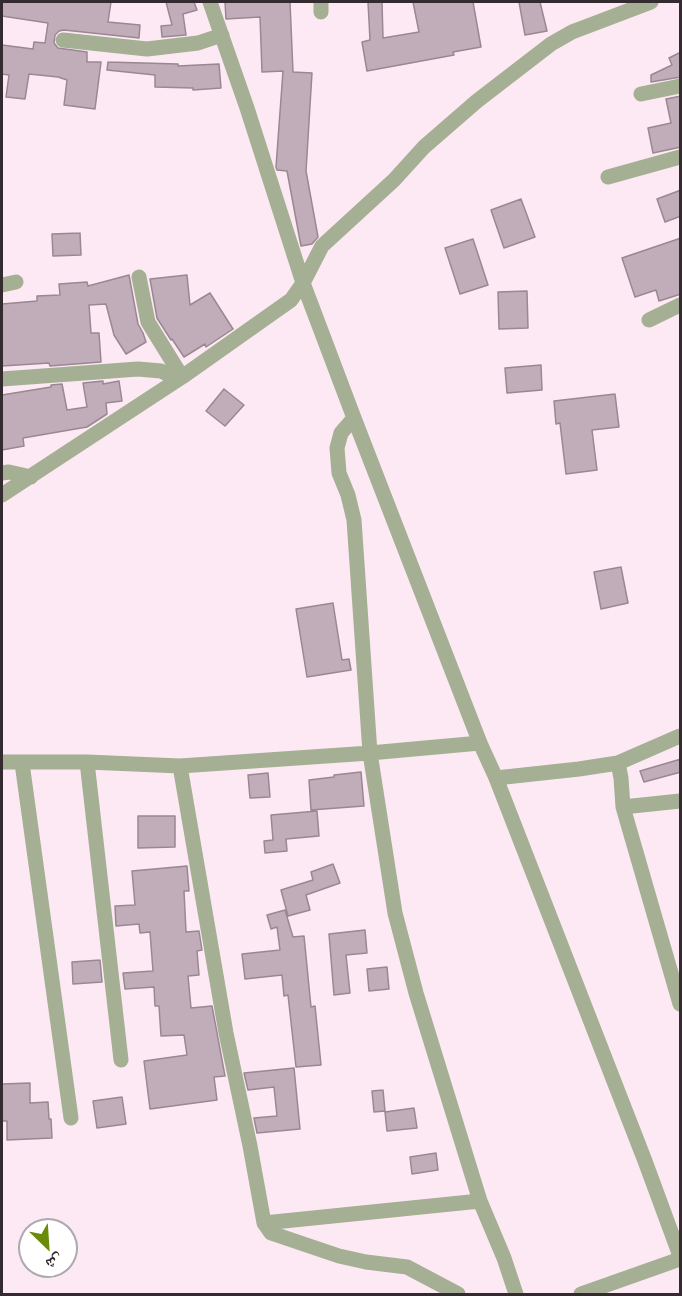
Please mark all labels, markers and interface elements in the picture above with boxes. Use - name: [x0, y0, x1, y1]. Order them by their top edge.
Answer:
- north arrow: [18, 1218, 78, 1278]
- text: ش: [43, 1250, 67, 1275]

